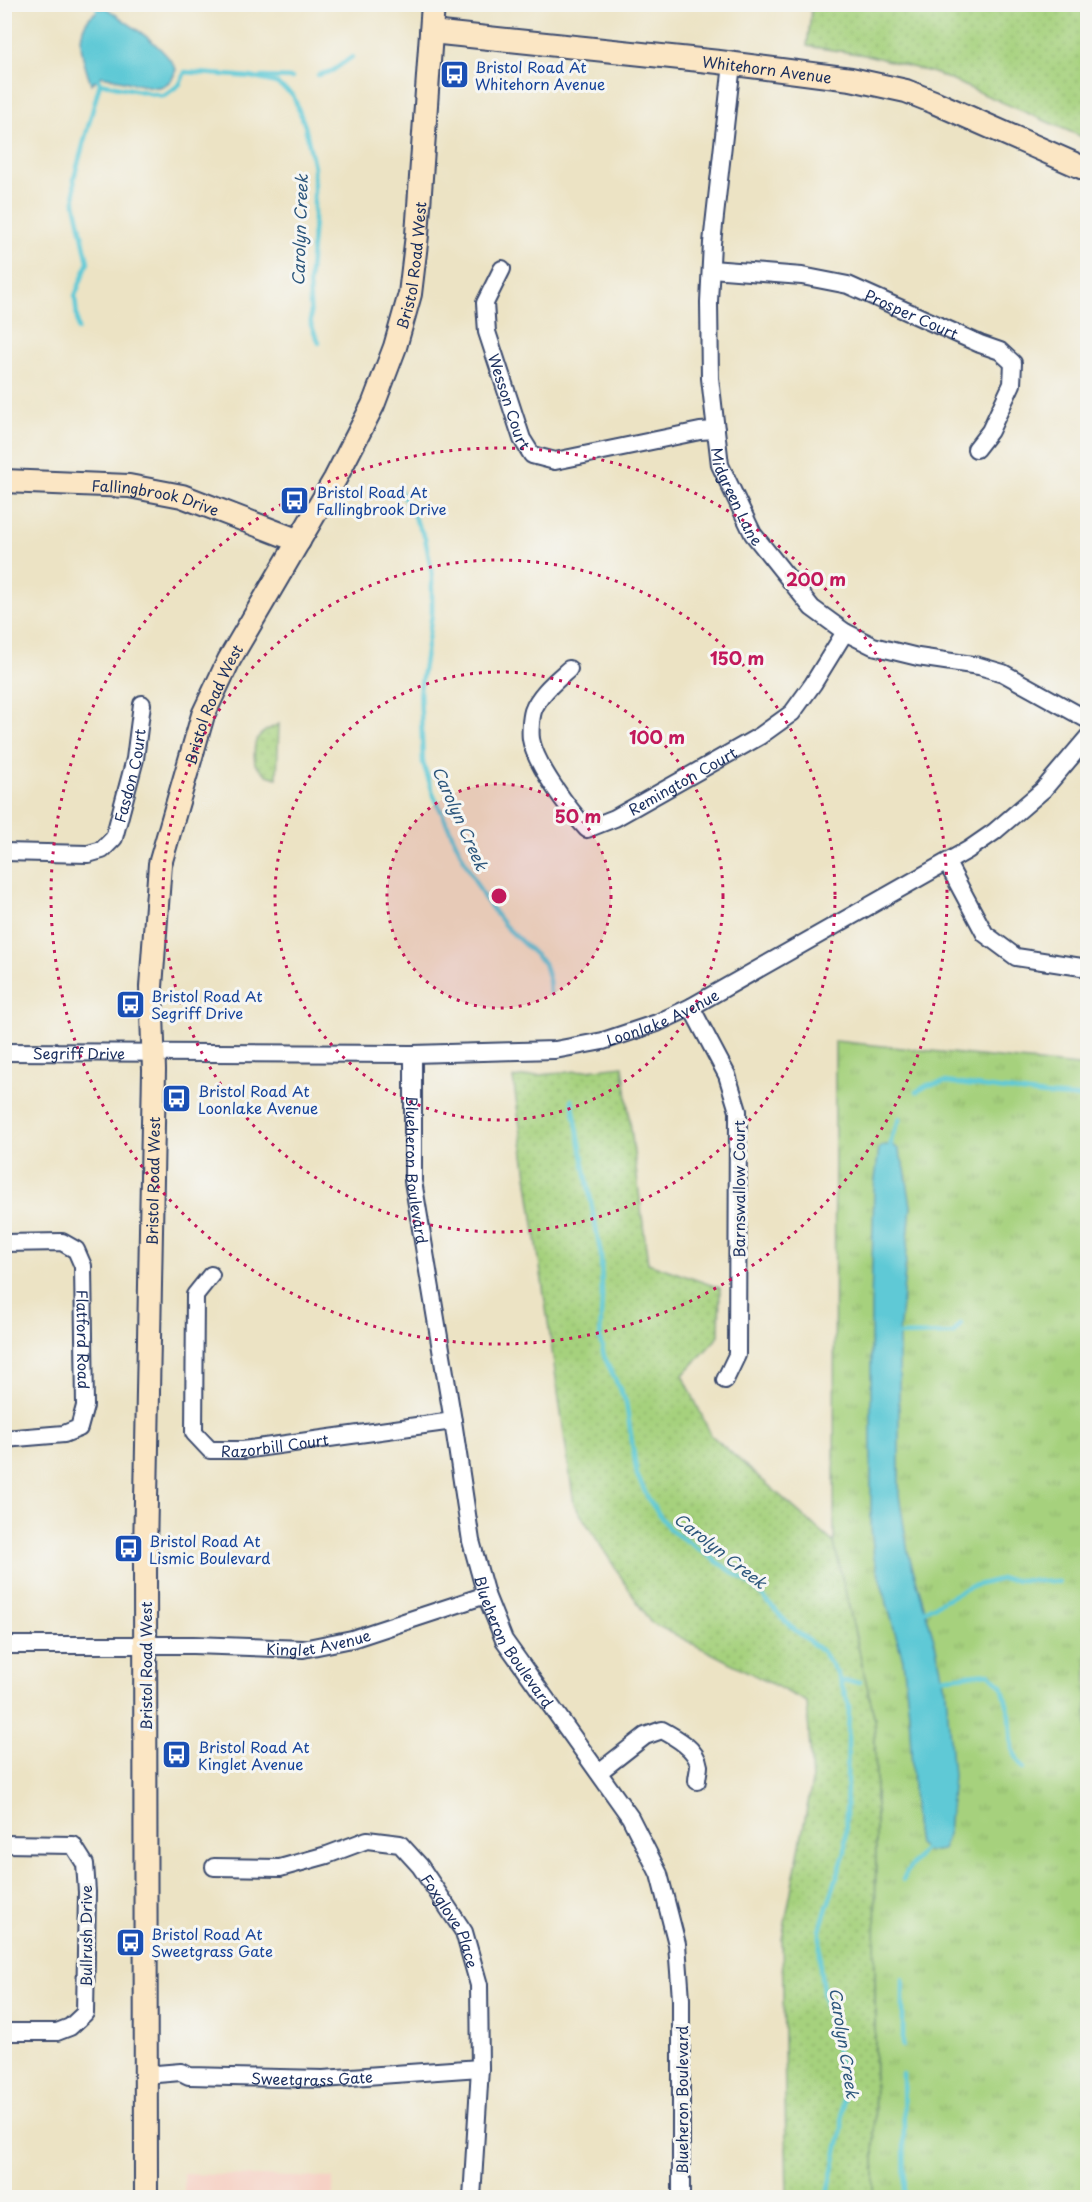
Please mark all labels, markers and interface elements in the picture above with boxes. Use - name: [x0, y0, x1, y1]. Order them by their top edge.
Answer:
- street label: Whitehorn Avenue: [701, 49, 833, 88]
- place label: Bristol Road At Whitehorn Avenue: [475, 55, 605, 95]
- bus stop icon: Bristol Road At Whitehorn Avenue: [438, 59, 470, 91]
- water label: Carolyn Creek: [285, 173, 313, 286]
- street label: Bristol Road West: [389, 201, 431, 332]
- street label: Prosper Court: [861, 283, 962, 344]
- street label: Wesson Court: [483, 350, 537, 454]
- street label: Midgreen Lane: [707, 446, 769, 550]
- street label: Fallingbrook Drive: [91, 473, 223, 521]
- place label: Bristol Road At Fallingbrook Drive: [316, 480, 447, 520]
- bus stop icon: Bristol Road At Fallingbrook Drive: [279, 484, 311, 516]
- text: 200 m: [786, 565, 846, 592]
- street label: Bristol Road West: [178, 639, 248, 767]
- text: 150 m: [710, 644, 764, 671]
- text: 100 m: [629, 723, 685, 750]
- street label: Fasdon Court: [107, 727, 150, 825]
- street label: Remington Court: [623, 740, 741, 820]
- water label: Carolyn Creek: [427, 762, 495, 875]
- text: 50 m: [555, 802, 601, 829]
- centre of rings: [489, 886, 509, 906]
- street label: Loonlake Avenue: [603, 982, 723, 1051]
- place label: Bristol Road At Segriff Drive: [151, 984, 262, 1024]
- bus stop icon: Bristol Road At Segriff Drive: [114, 988, 146, 1020]
- street label: Segriff Drive: [33, 1041, 125, 1064]
- place label: Bristol Road At Loonlake Avenue: [198, 1079, 318, 1119]
- bus stop icon: Bristol Road At Loonlake Avenue: [161, 1083, 193, 1115]
- street label: Blueheron Boulevard: [402, 1095, 435, 1246]
- street label: Bristol Road West: [139, 1116, 165, 1246]
- street label: Barnswallow Court: [727, 1120, 750, 1258]
- street label: Flatford Road: [72, 1290, 96, 1389]
- street label: Razorbill Court: [221, 1427, 330, 1462]
- water label: Carolyn Creek: [670, 1506, 773, 1595]
- place label: Bristol Road At Lismic Boulevard: [149, 1529, 270, 1569]
- bus stop icon: Bristol Road At Lismic Boulevard: [112, 1533, 144, 1565]
- street label: Blueheron Boulevard: [469, 1572, 560, 1712]
- street label: Bristol Road West: [134, 1602, 157, 1730]
- street label: Kinglet Avenue: [266, 1622, 373, 1661]
- place label: Bristol Road At Kinglet Avenue: [198, 1735, 309, 1775]
- bus stop icon: Bristol Road At Kinglet Avenue: [161, 1739, 193, 1771]
- street label: Foxglove Place: [417, 1869, 485, 1970]
- street label: Bullrush Drive: [74, 1885, 97, 1987]
- place label: Bristol Road At Sweetgrass Gate: [151, 1922, 273, 1962]
- bus stop icon: Bristol Road At Sweetgrass Gate: [114, 1926, 146, 1958]
- water label: Carolyn Creek: [824, 1986, 866, 2101]
- street label: Blueheron Boulevard: [670, 2026, 693, 2174]
- street label: Sweetgrass Gate: [251, 2064, 374, 2091]

